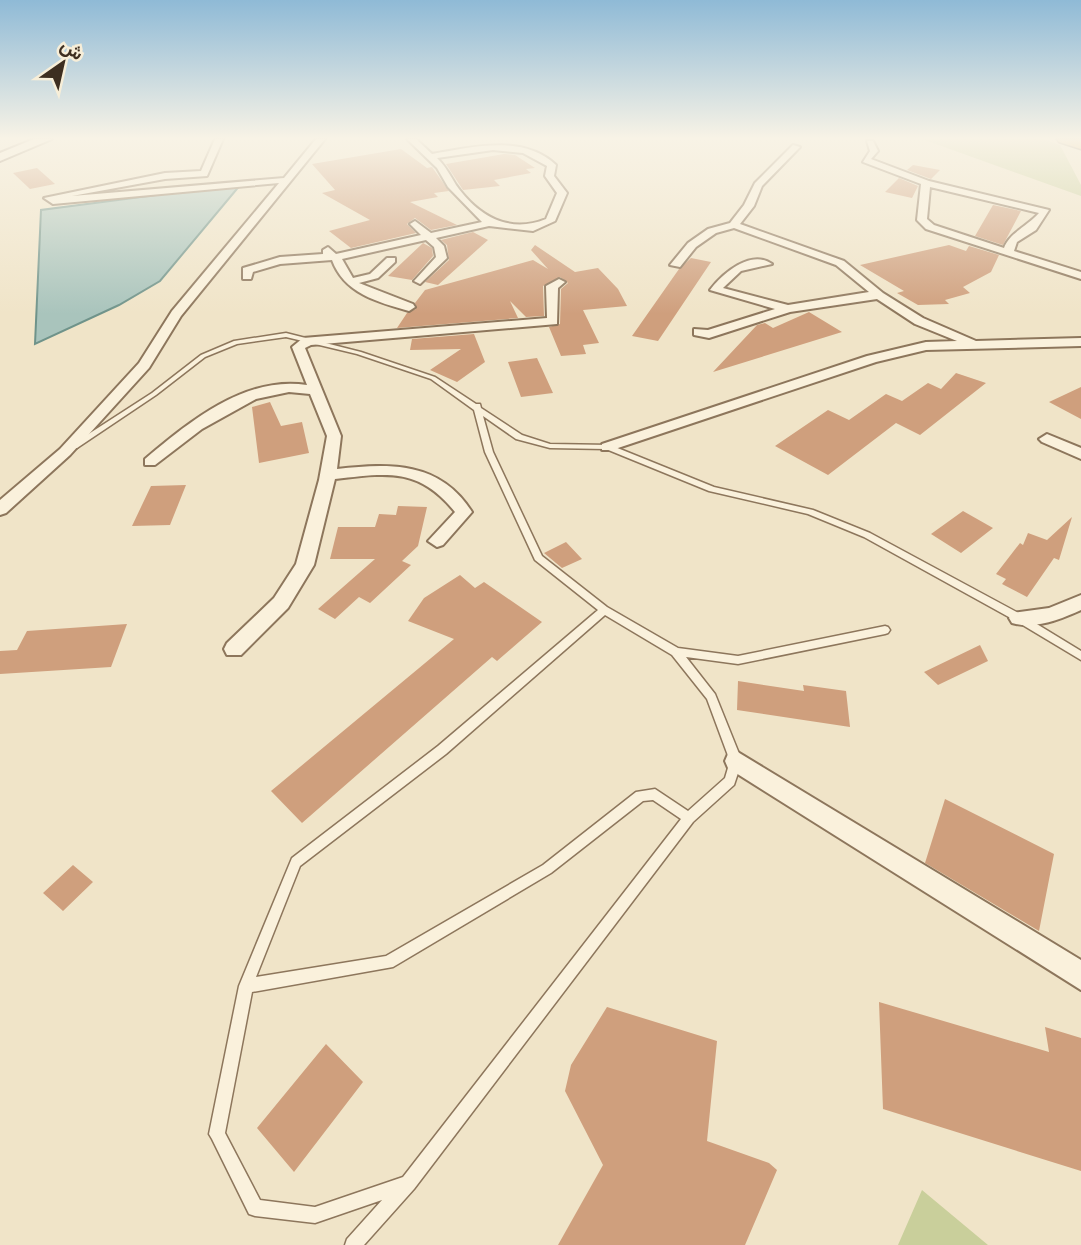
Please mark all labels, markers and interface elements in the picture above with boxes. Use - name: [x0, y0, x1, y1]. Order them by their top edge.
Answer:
- north arrow: [28, 28, 98, 98]
- text: ش: [54, 33, 89, 69]

